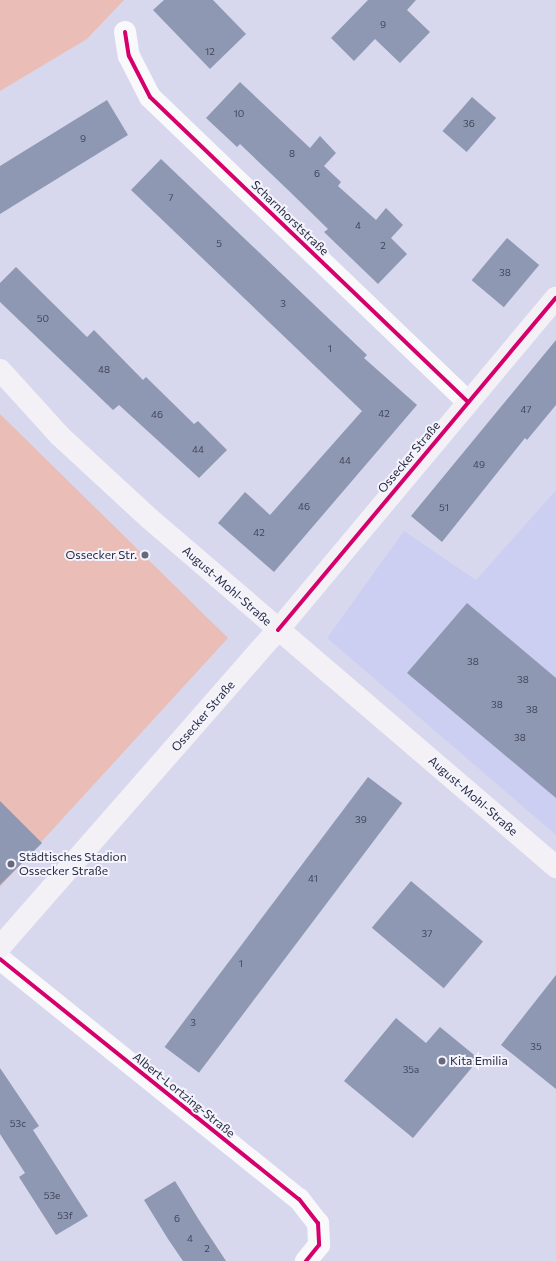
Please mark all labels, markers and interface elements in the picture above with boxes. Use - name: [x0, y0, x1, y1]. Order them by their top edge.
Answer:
- house number: 9: [380, 19, 386, 31]
- house number: 12: [205, 46, 215, 58]
- house number: 10: [234, 108, 244, 120]
- house number: 36: [463, 118, 475, 130]
- house number: 9: [80, 133, 86, 145]
- house number: 8: [289, 148, 295, 160]
- house number: 6: [314, 168, 320, 180]
- street label: Scharnhorststraße: [248, 178, 332, 258]
- house number: 7: [168, 192, 174, 204]
- house number: 4: [355, 220, 361, 232]
- house number: 5: [216, 238, 222, 250]
- house number: 2: [380, 240, 386, 252]
- house number: 38: [499, 267, 511, 279]
- house number: 3: [280, 298, 286, 310]
- house number: 50: [37, 313, 49, 325]
- house number: 1: [328, 343, 332, 355]
- house number: 48: [98, 364, 110, 376]
- house number: 47: [520, 404, 532, 416]
- house number: 42: [378, 408, 390, 420]
- house number: 46: [151, 409, 163, 421]
- street label: Ossecker Straße: [375, 418, 443, 496]
- house number: 44: [192, 444, 204, 456]
- house number: 44: [339, 455, 351, 467]
- house number: 49: [473, 459, 485, 471]
- house number: 46: [298, 501, 310, 513]
- house number: 51: [439, 502, 449, 514]
- house number: 42: [253, 527, 265, 539]
- street label: August-Mohl-Straße: [179, 543, 275, 629]
- place label: Ossecker Str.: [66, 548, 137, 562]
- marker: Ossecker Str.: [140, 550, 150, 560]
- house number: 38: [467, 656, 479, 668]
- house number: 38: [517, 674, 529, 686]
- street label: Ossecker Straße: [168, 678, 238, 754]
- house number: 38: [491, 699, 503, 711]
- house number: 38: [526, 704, 538, 716]
- house number: 38: [514, 732, 526, 744]
- street label: August-Mohl-Straße: [425, 753, 521, 839]
- house number: 39: [355, 814, 367, 826]
- place label: Städtisches Stadion Ossecker Straße: [19, 850, 127, 878]
- marker: Städtisches Stadion Ossecker Straße: [6, 859, 16, 869]
- house number: 41: [308, 873, 318, 885]
- house number: 37: [422, 928, 432, 940]
- house number: 1: [239, 958, 243, 970]
- house number: 3: [190, 1017, 196, 1029]
- house number: 35: [530, 1041, 542, 1053]
- street label: Albert-Lortzing-Straße: [130, 1049, 238, 1141]
- place label: Kita Emilia: [450, 1054, 508, 1068]
- marker: Kita Emilia: [437, 1056, 447, 1066]
- house number: 35a: [403, 1064, 419, 1076]
- house number: 53c: [10, 1118, 26, 1130]
- house number: 53e: [44, 1190, 60, 1202]
- house number: 53f: [57, 1210, 73, 1222]
- house number: 6: [174, 1213, 180, 1225]
- house number: 4: [187, 1233, 193, 1245]
- house number: 2: [204, 1243, 210, 1255]

